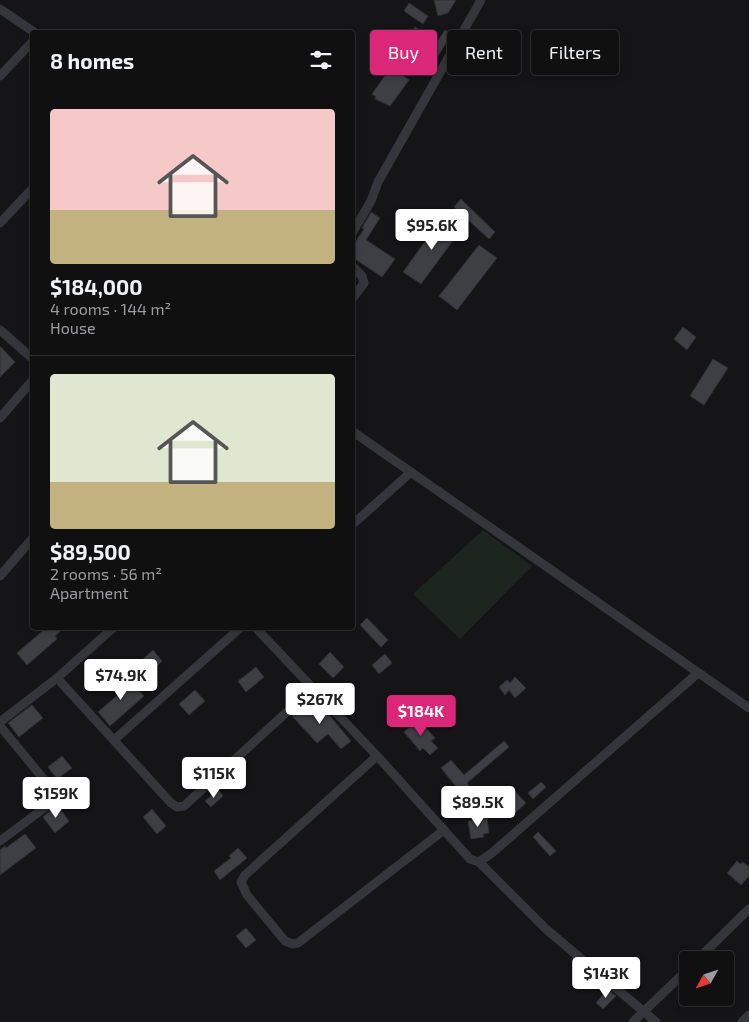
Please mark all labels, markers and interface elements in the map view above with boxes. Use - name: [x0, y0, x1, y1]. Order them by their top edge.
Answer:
- chip: Buy: [370, 30, 437, 75]
- chip: Rent: [447, 30, 521, 75]
- chip: Filters: [531, 30, 619, 75]
- icon: filters: [307, 46, 335, 74]
- text: 8 homes: [50, 48, 134, 73]
- icon: home: [148, 141, 238, 231]
- pin: $95.6K: [391, 208, 473, 251]
- text: $95.6K: [406, 215, 458, 234]
- text: $184,000: [50, 274, 143, 299]
- text: 4 rooms · 144 m²: [50, 299, 171, 318]
- text: House: [50, 318, 96, 337]
- icon: home: [148, 407, 238, 497]
- text: $89,500: [50, 539, 131, 564]
- text: 2 rooms · 56 m²: [50, 564, 162, 583]
- text: Apartment: [50, 583, 129, 602]
- pin: $74.9K: [80, 658, 162, 701]
- text: $74.9K: [95, 665, 147, 684]
- pin: $267K: [285, 682, 355, 725]
- text: $267K: [297, 689, 343, 708]
- pin: $184K: [386, 694, 456, 737]
- text: $184K: [398, 701, 444, 720]
- pin: $115K: [179, 756, 249, 799]
- text: $115K: [193, 763, 235, 782]
- pin: $159K: [21, 776, 91, 819]
- text: $159K: [34, 783, 78, 802]
- pin: $89.5K: [437, 786, 519, 828]
- text: $89.5K: [452, 792, 504, 811]
- north arrow: [679, 951, 734, 1006]
- map controls: [679, 951, 734, 1006]
- pin: $143K: [571, 956, 641, 999]
- text: $143K: [583, 963, 629, 982]

